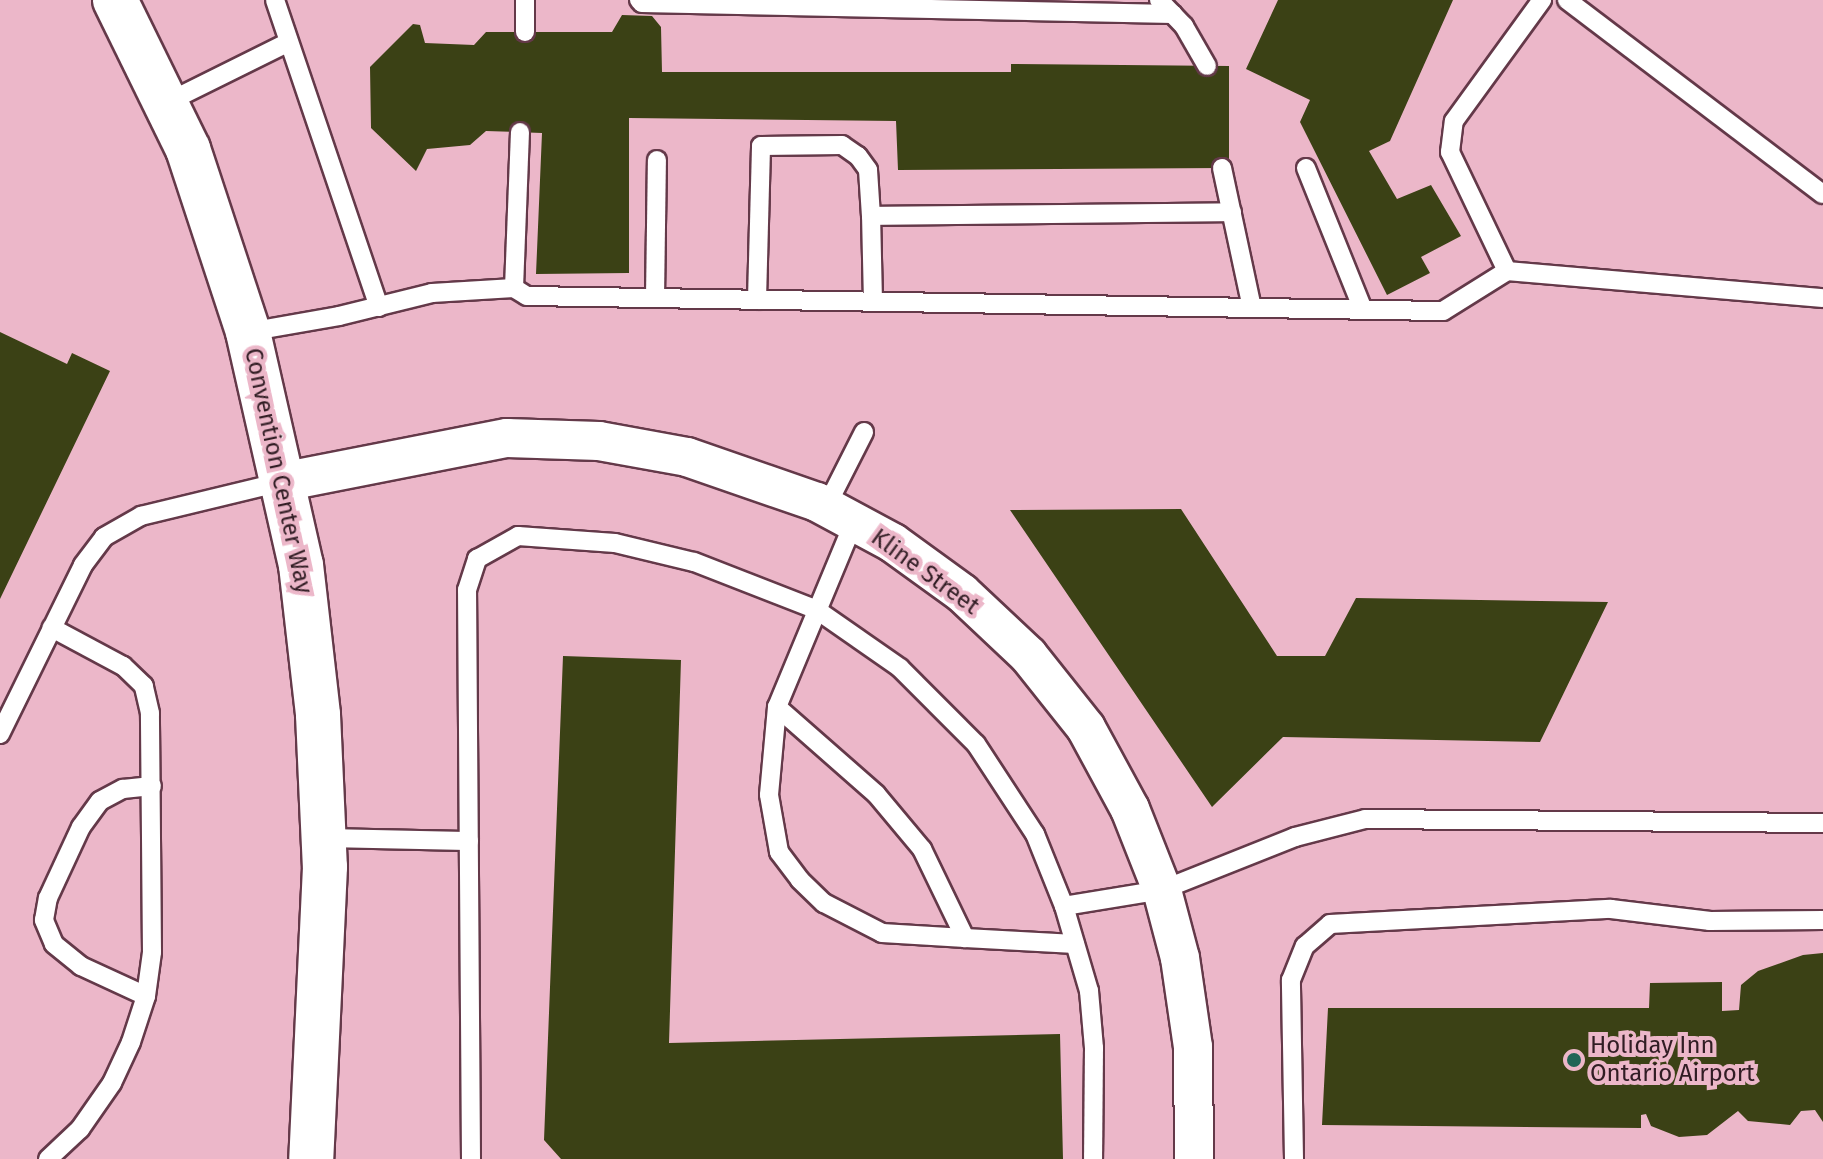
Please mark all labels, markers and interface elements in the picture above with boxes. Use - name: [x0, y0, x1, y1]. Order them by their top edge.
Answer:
- street label: Convention Center Way: [238, 346, 318, 596]
- street label: Kline Street: [865, 523, 985, 621]
- place label: Holiday Inn Ontario Airport: [1590, 1032, 1755, 1088]
- marker: Holiday Inn Ontario Airport: [1565, 1051, 1583, 1069]

